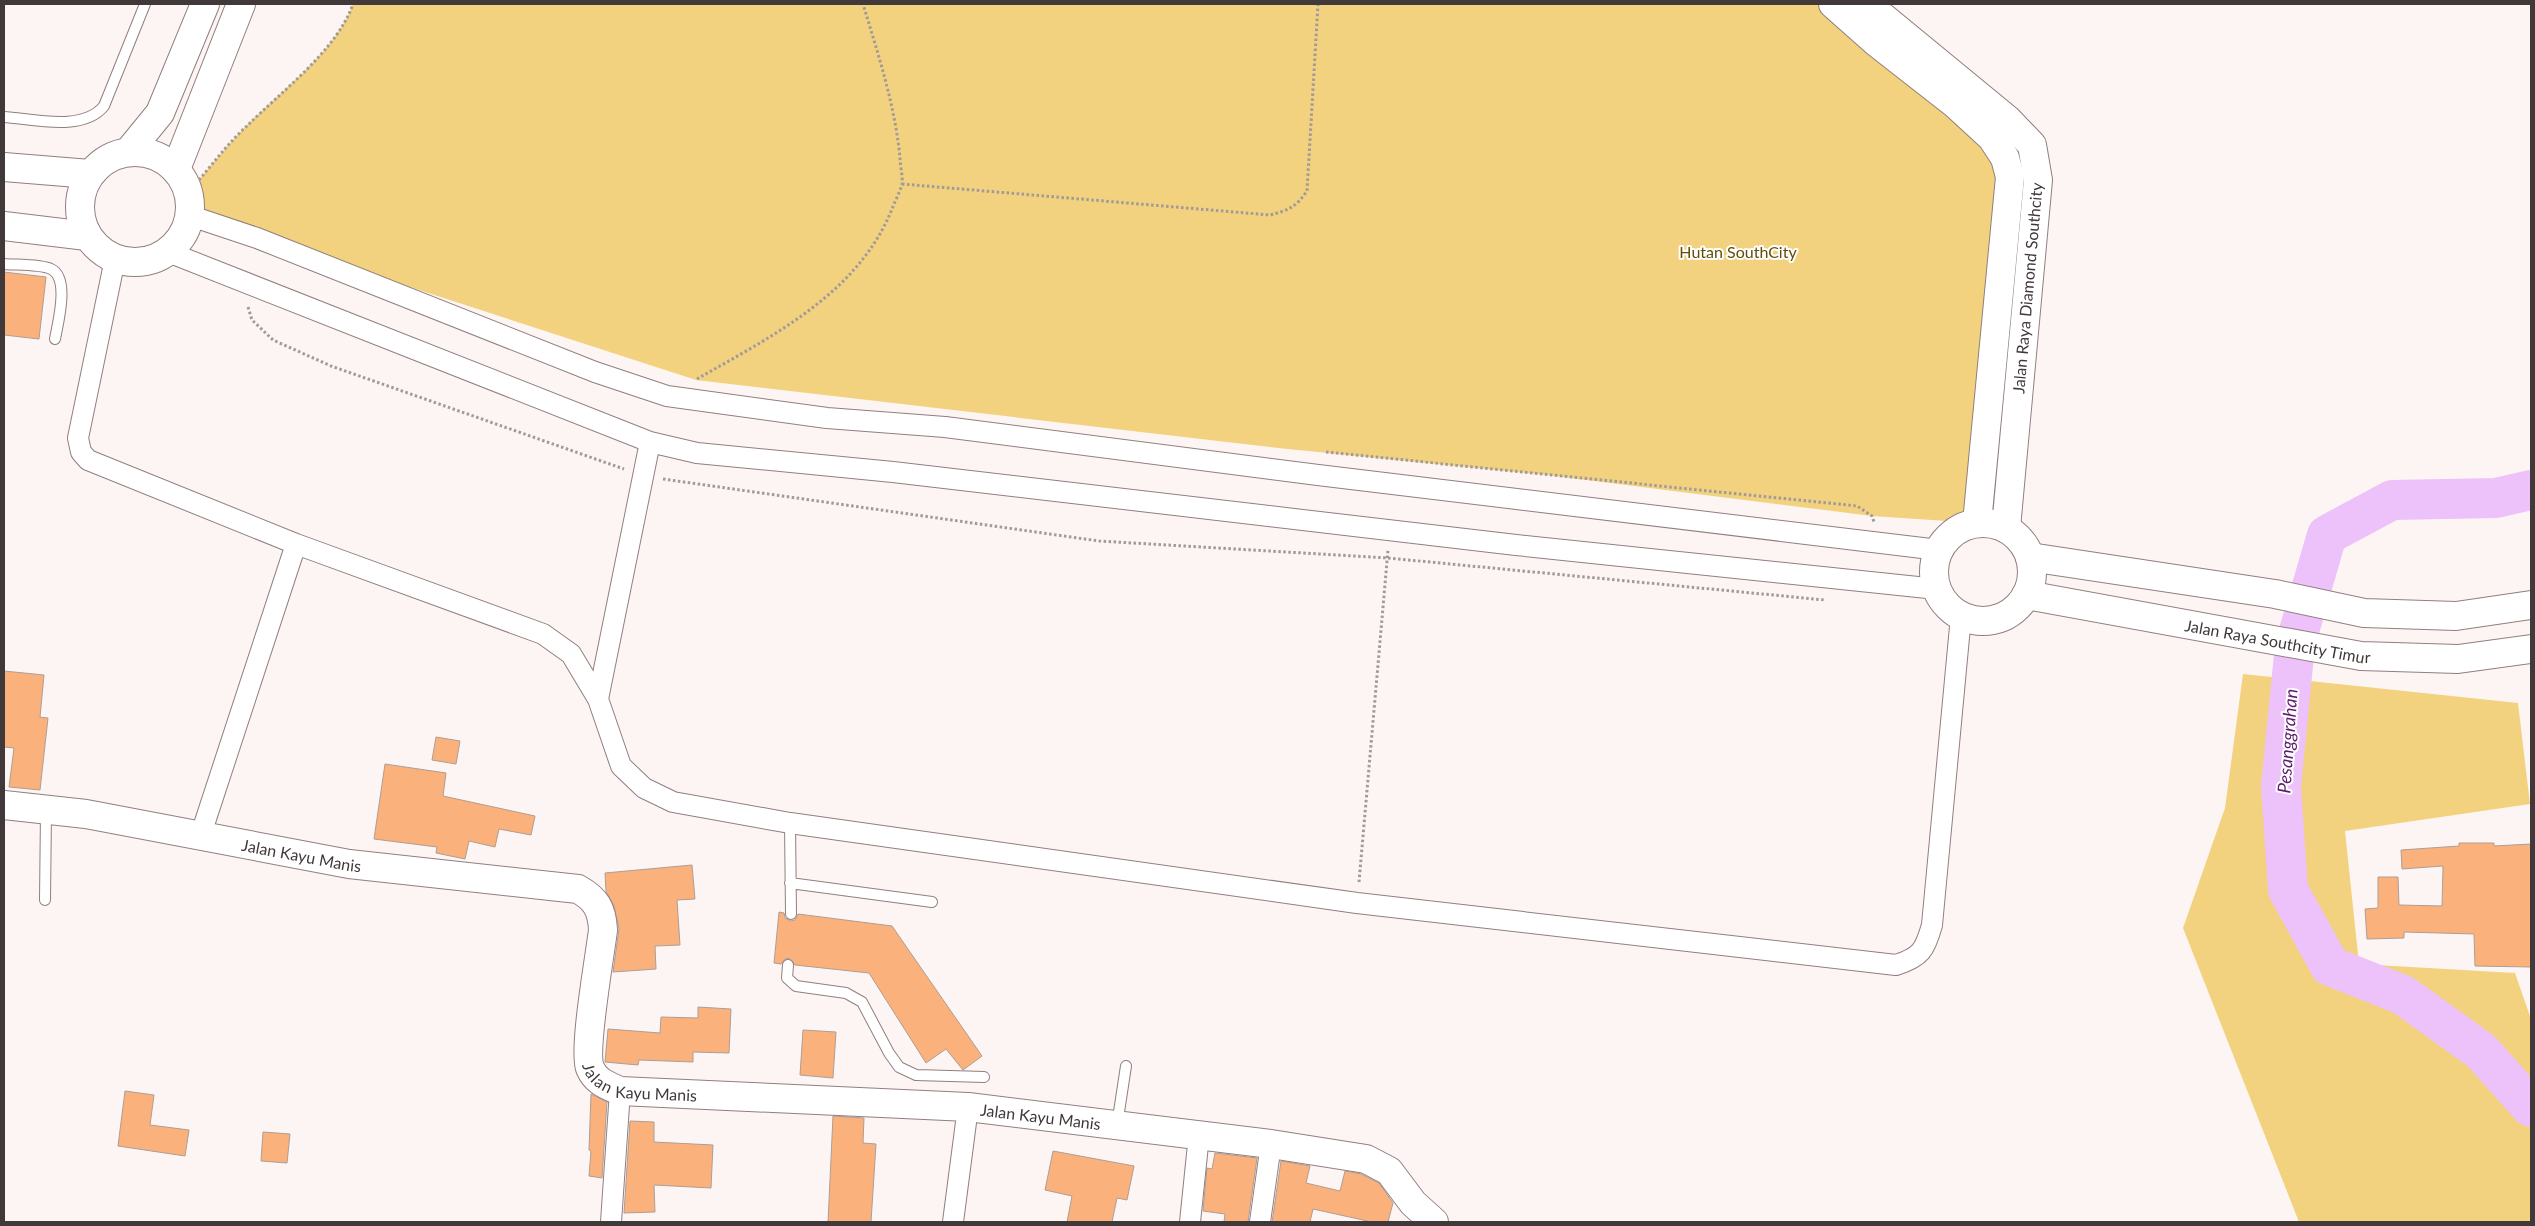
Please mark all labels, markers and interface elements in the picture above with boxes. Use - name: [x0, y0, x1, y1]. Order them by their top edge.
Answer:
- street label: Jalan Raya Diamond Southcity: [2008, 181, 2046, 394]
- park label: Hutan SouthCity: [1679, 242, 1797, 261]
- street label: Jalan Raya Southcity Timur: [2184, 615, 2371, 666]
- water label: Pesanggrahan: [2272, 688, 2302, 794]
- street label: Jalan Kayu Manis: [240, 834, 362, 875]
- street label: Jalan Kayu Manis: [579, 1061, 698, 1104]
- street label: Jalan Kayu Manis: [979, 1099, 1102, 1133]

